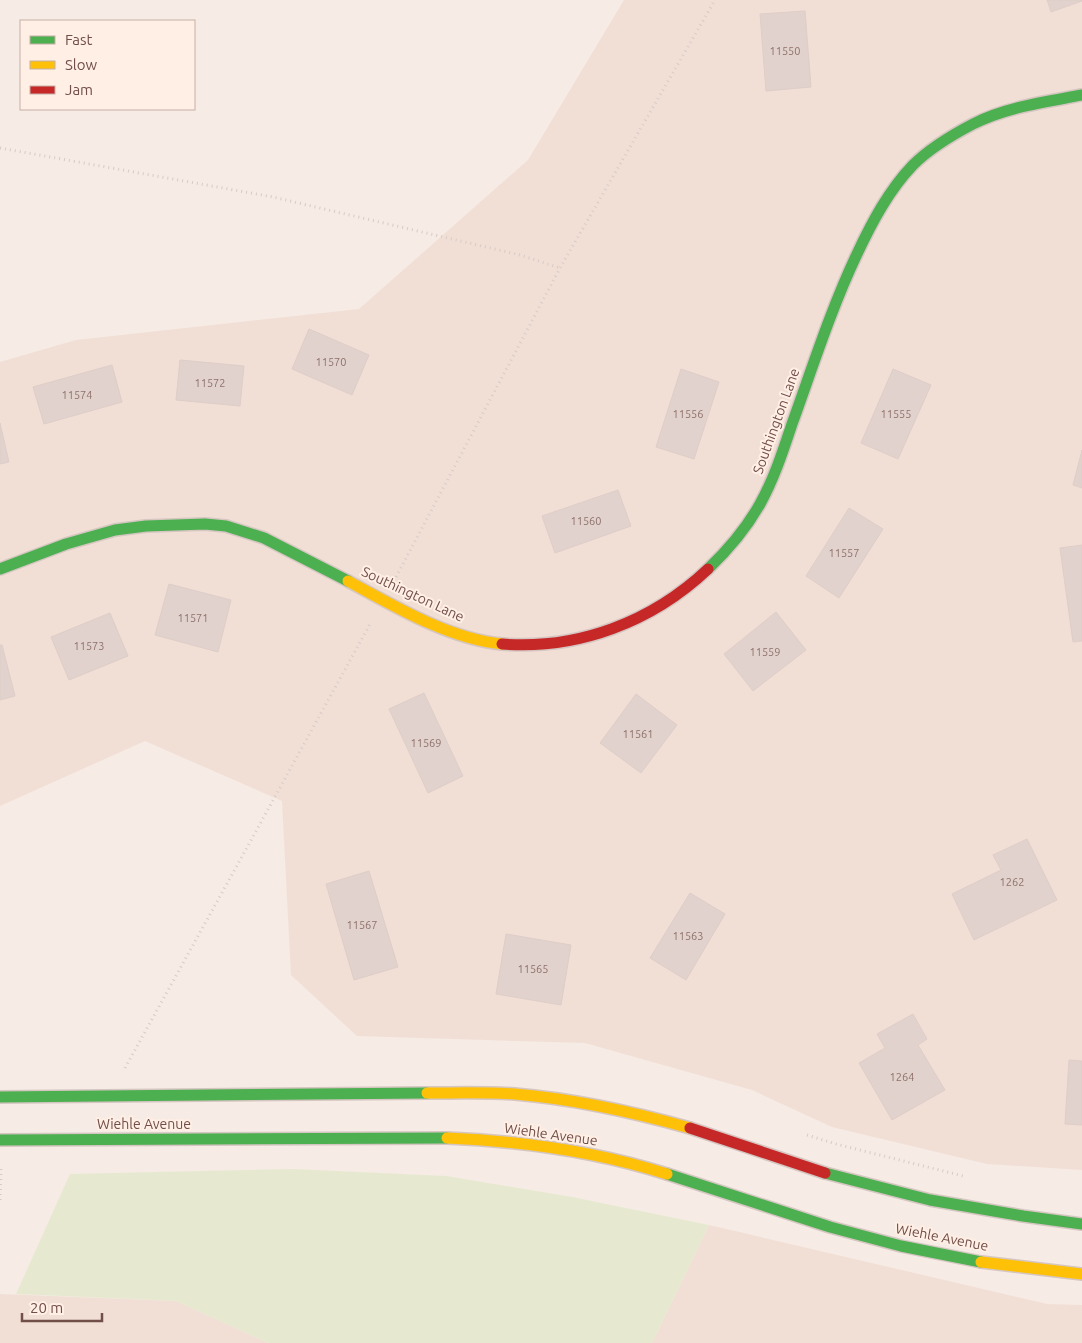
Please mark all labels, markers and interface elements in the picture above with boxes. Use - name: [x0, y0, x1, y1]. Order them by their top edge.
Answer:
- legend: [20, 20, 195, 110]
- text: Fast: [65, 31, 93, 48]
- house number: 11550: [769, 45, 801, 57]
- text: Slow: [65, 56, 98, 73]
- text: Jam: [65, 81, 93, 98]
- house number: 11570: [315, 356, 347, 368]
- street label: Southington Lane: [749, 366, 803, 476]
- house number: 11572: [194, 377, 226, 389]
- house number: 11574: [61, 389, 93, 401]
- house number: 11556: [672, 408, 704, 420]
- house number: 11555: [880, 408, 912, 420]
- house number: 11560: [570, 515, 602, 527]
- house number: 11557: [828, 547, 860, 559]
- street label: Southington Lane: [359, 563, 467, 625]
- house number: 11571: [177, 612, 209, 624]
- house number: 11573: [73, 640, 105, 652]
- house number: 11559: [749, 646, 781, 658]
- house number: 11561: [622, 728, 654, 740]
- house number: 11569: [410, 737, 442, 749]
- house number: 1262: [1000, 876, 1024, 888]
- house number: 11567: [346, 919, 378, 931]
- house number: 11563: [672, 930, 704, 942]
- house number: 11565: [517, 963, 549, 975]
- house number: 1264: [890, 1071, 914, 1083]
- street label: Wiehle Avenue: [97, 1116, 191, 1132]
- street label: Wiehle Avenue: [503, 1120, 599, 1148]
- street label: Wiehle Avenue: [894, 1220, 990, 1254]
- scale bar: [22, 1290, 102, 1322]
- text: 20 m: [30, 1299, 63, 1316]

